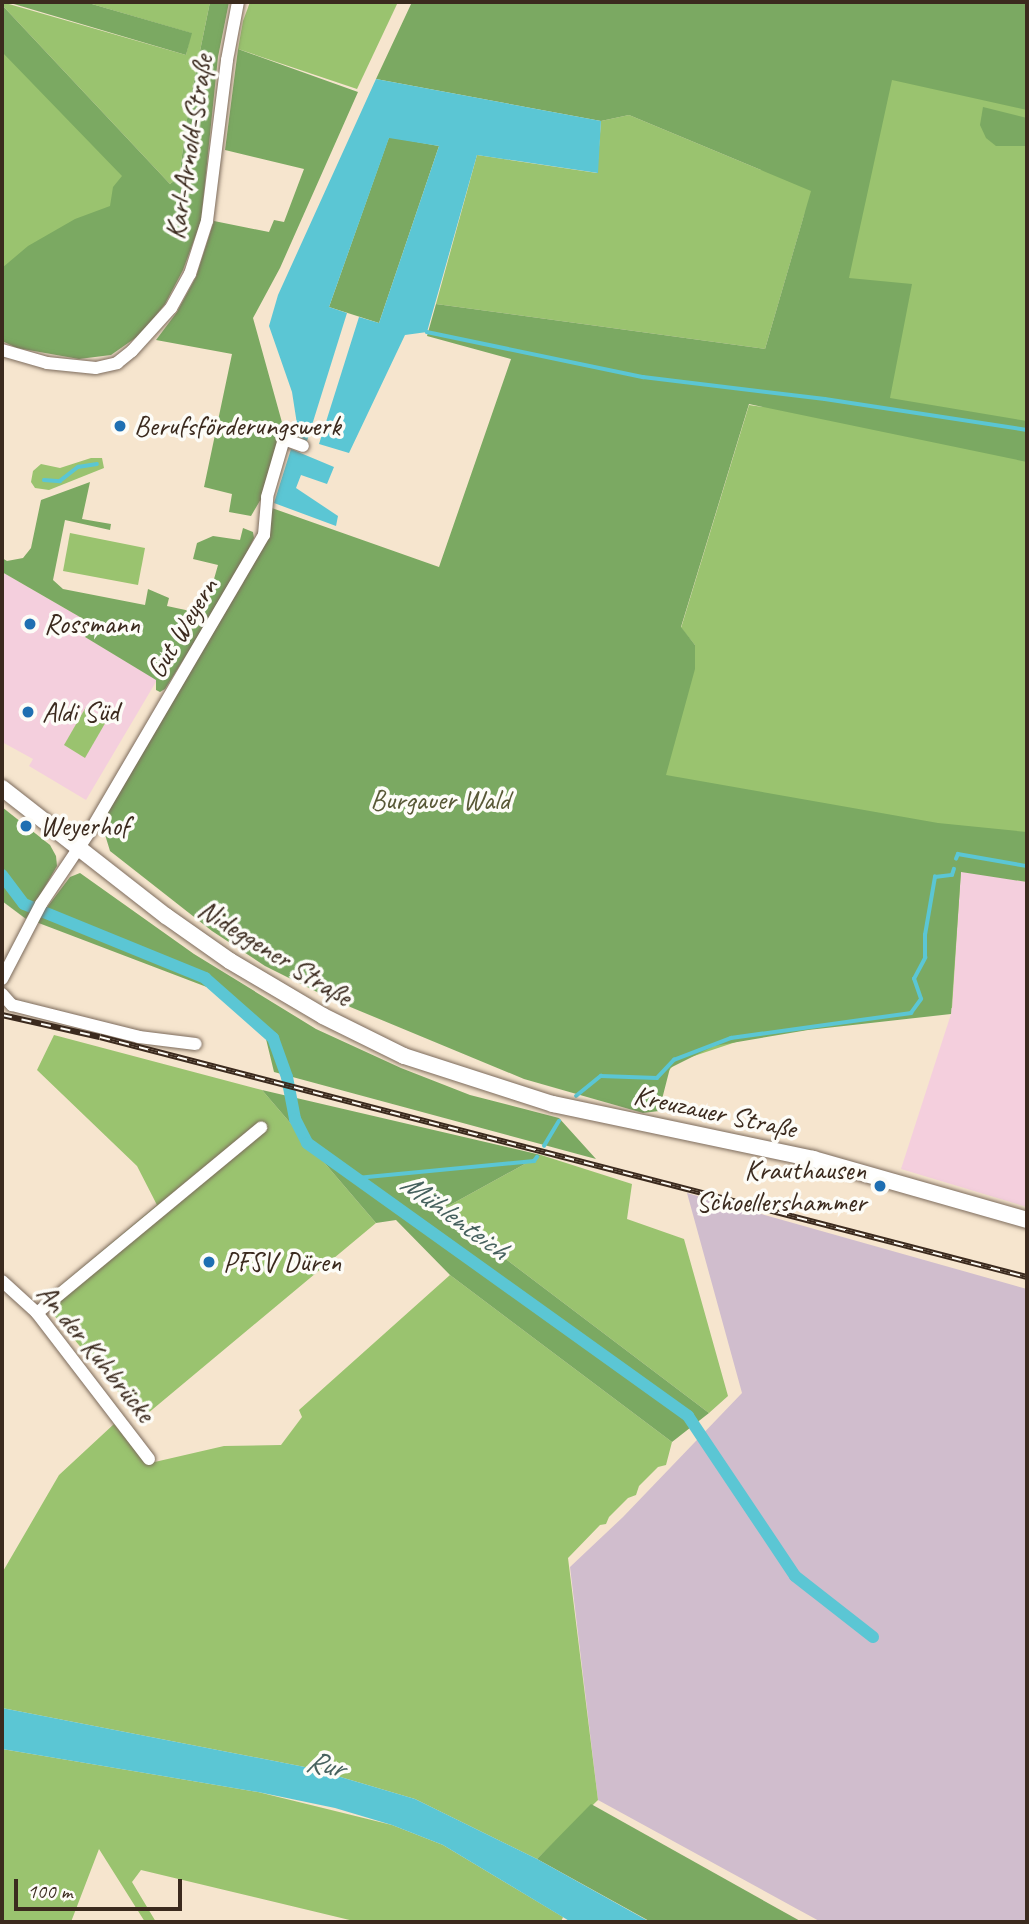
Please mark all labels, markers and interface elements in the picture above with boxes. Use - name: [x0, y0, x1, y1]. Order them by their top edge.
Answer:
- street label: Karl-Arnold-Straße: [158, 52, 220, 242]
- place label: Berufsförderungswerk: [134, 409, 340, 443]
- marker: Berufsförderungswerk: [112, 418, 128, 434]
- street label: Gut Weyern: [139, 572, 225, 684]
- place label: Rossmann: [44, 607, 140, 641]
- marker: Rossmann: [22, 616, 38, 632]
- place label: Aldi Süd: [42, 695, 119, 729]
- marker: Aldi Süd: [20, 704, 36, 720]
- park label: Burgauer Wald: [370, 783, 510, 817]
- place label: Weyerhof: [40, 809, 129, 843]
- marker: Weyerhof: [18, 818, 34, 834]
- street label: Nideggener Straße: [191, 892, 359, 1014]
- street label: Kreuzauer Straße: [630, 1078, 800, 1146]
- place label: Krauthausen Schoellershammer: [696, 1153, 866, 1219]
- water label: Mühlenteich: [394, 1165, 516, 1267]
- marker: Krauthausen Schoellershammer: [872, 1178, 888, 1194]
- place label: PFSV Düren: [223, 1245, 341, 1279]
- marker: PFSV Düren: [201, 1254, 217, 1270]
- street label: An der Kuhbrücke: [30, 1277, 162, 1429]
- water label: Rur: [303, 1743, 347, 1785]
- scale bar: [18, 1864, 186, 1908]
- text: 100 m: [27, 1878, 72, 1904]

